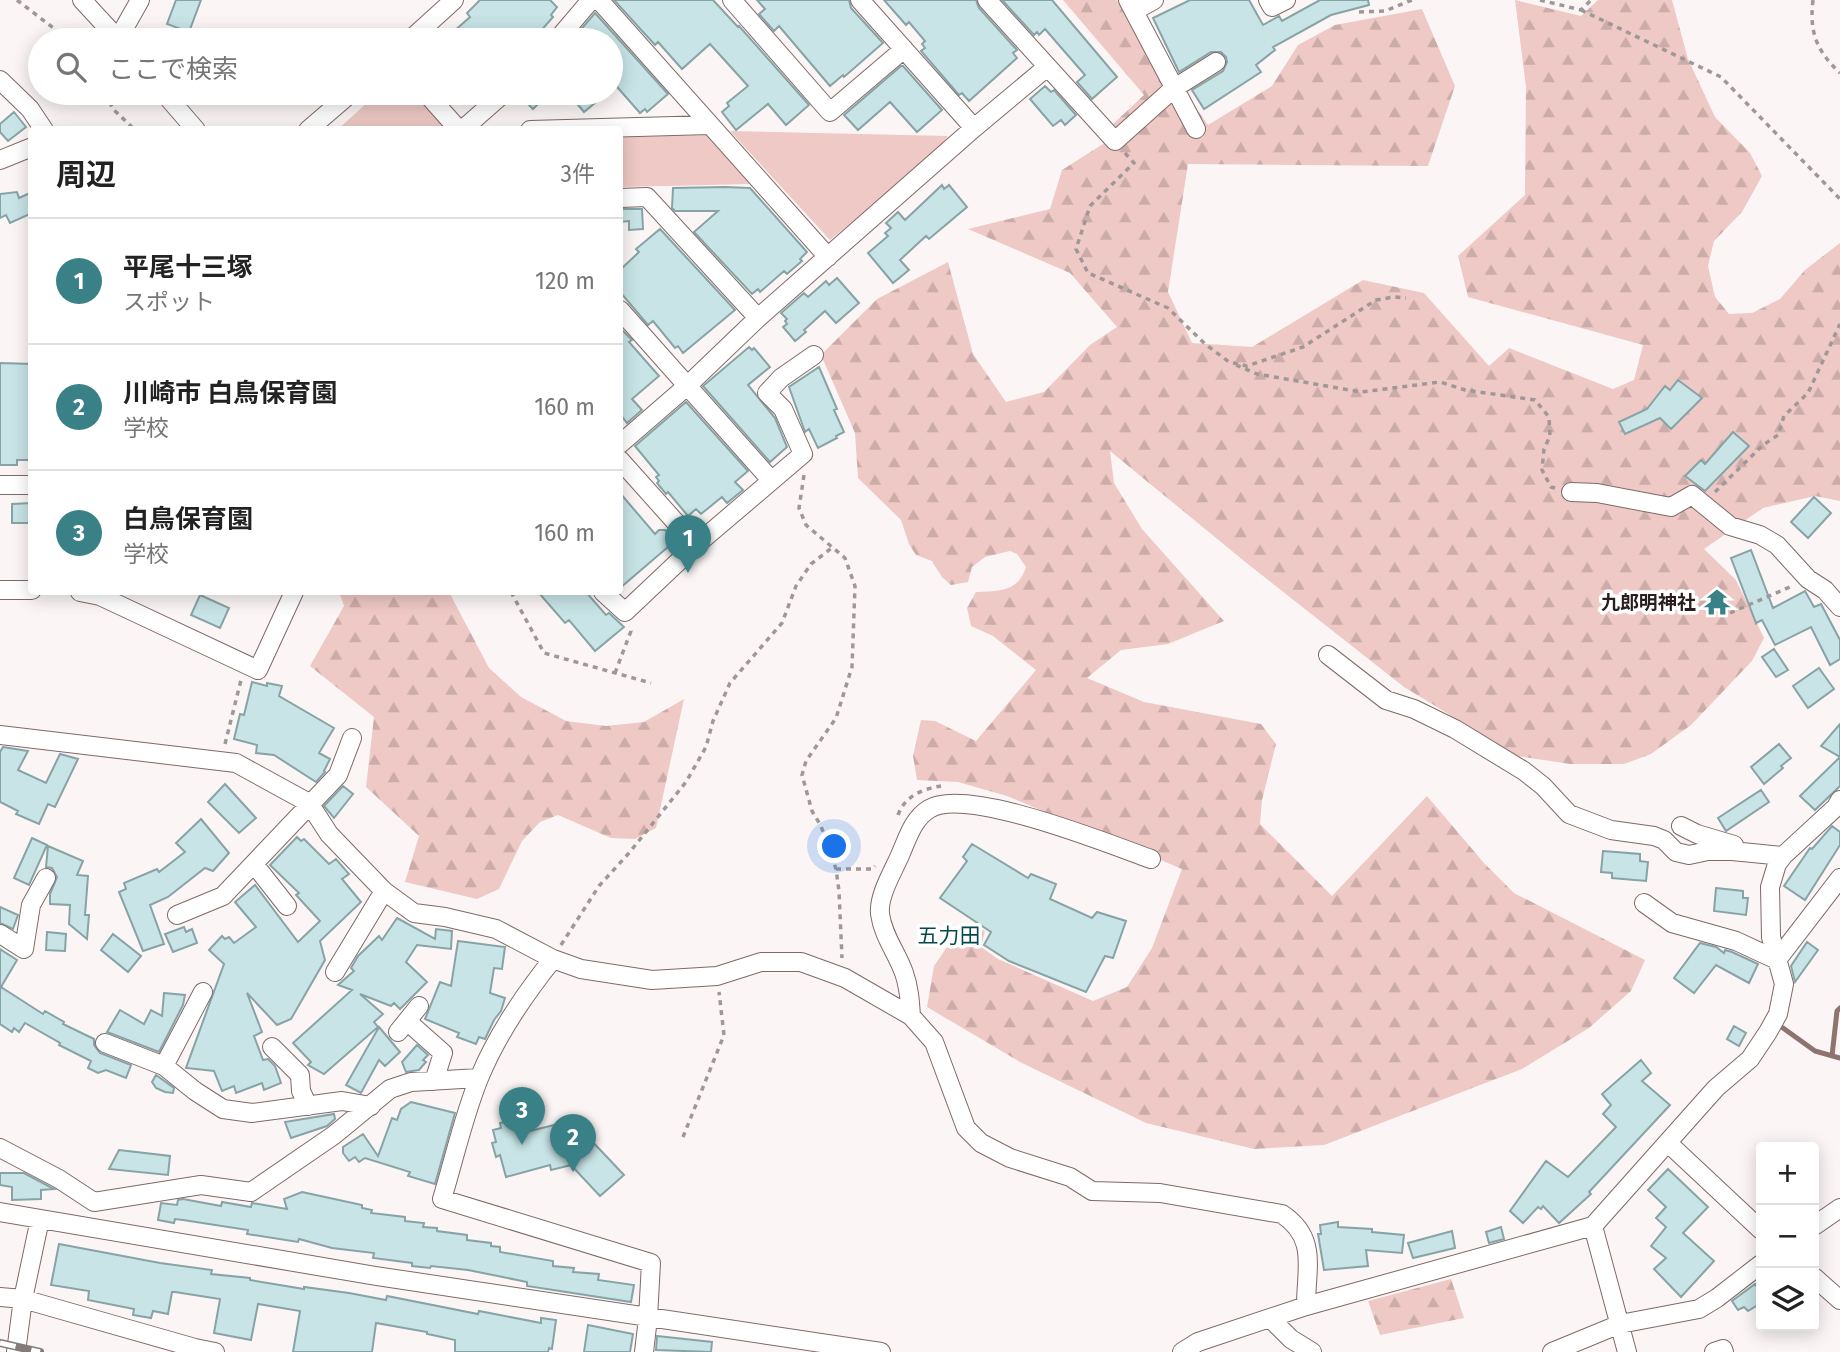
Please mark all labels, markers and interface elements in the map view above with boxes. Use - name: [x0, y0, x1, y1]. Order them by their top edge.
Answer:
- search box: [28, 28, 623, 105]
- icon: search: [52, 48, 90, 86]
- text: ここで検索: [108, 54, 238, 85]
- text: 周辺: [56, 157, 116, 193]
- text: 3件: [561, 160, 595, 188]
- text: 平尾十三塚: [123, 252, 253, 283]
- text: 1: [74, 267, 84, 295]
- text: 120 m: [535, 267, 595, 295]
- text: スポット: [123, 288, 215, 316]
- text: 川崎市 白鳥保育園: [123, 378, 337, 409]
- text: 2: [73, 393, 85, 421]
- text: 160 m: [534, 393, 595, 421]
- text: 学校: [123, 414, 169, 442]
- text: 白鳥保育園: [123, 504, 253, 535]
- pin: 1: [665, 515, 711, 573]
- text: 3: [73, 519, 85, 547]
- text: 160 m: [534, 519, 595, 547]
- text: 学校: [123, 540, 169, 568]
- temple icon: 九郎明神社: [1702, 587, 1732, 617]
- place label: 九郎明神社: [1601, 591, 1696, 614]
- your location: [817, 829, 851, 863]
- district label: 五力田: [918, 923, 981, 949]
- pin: 3: [499, 1087, 545, 1145]
- pin: 2: [550, 1114, 596, 1172]
- map controls: [1756, 1142, 1819, 1331]
- button: +: [1756, 1142, 1819, 1205]
- button: −: [1756, 1205, 1819, 1268]
- button: layers: [1756, 1268, 1819, 1331]

